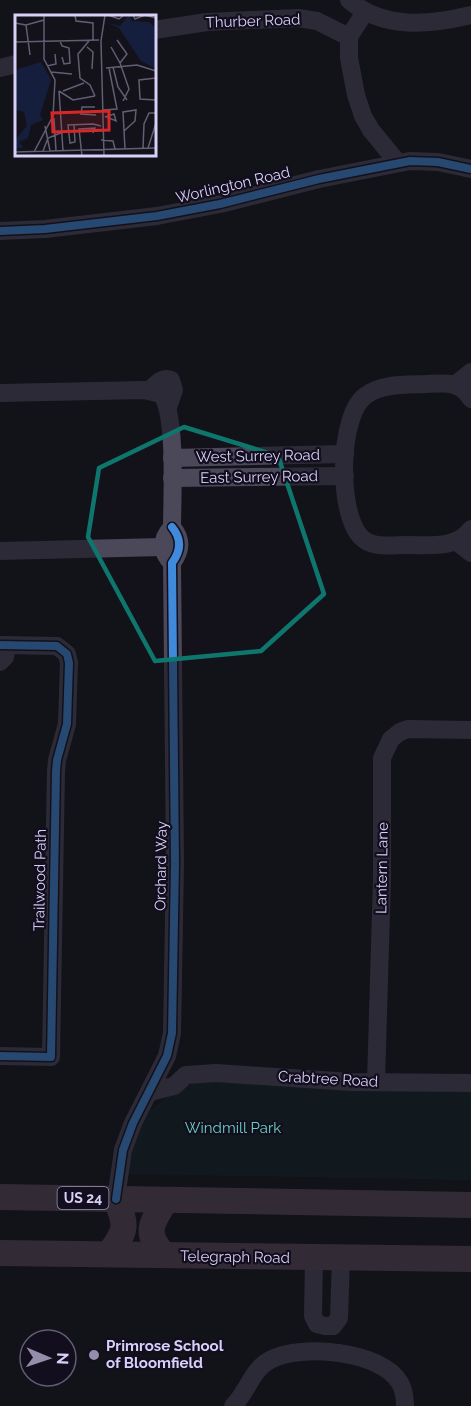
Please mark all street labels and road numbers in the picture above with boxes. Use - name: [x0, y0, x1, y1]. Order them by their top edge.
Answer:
- street label: Thurber Road: [205, 10, 301, 32]
- street label: Worlington Road: [174, 163, 292, 207]
- street label: West Surrey Road: [196, 446, 320, 466]
- street label: East Surrey Road: [200, 467, 318, 487]
- street label: Orchard Way: [151, 821, 171, 911]
- street label: Lantern Lane: [372, 822, 392, 914]
- street label: Trailwood Path: [30, 829, 50, 931]
- street label: Crabtree Road: [277, 1067, 379, 1091]
- road number: US 24: [58, 1187, 109, 1209]
- street label: Telegraph Road: [180, 1247, 290, 1267]

